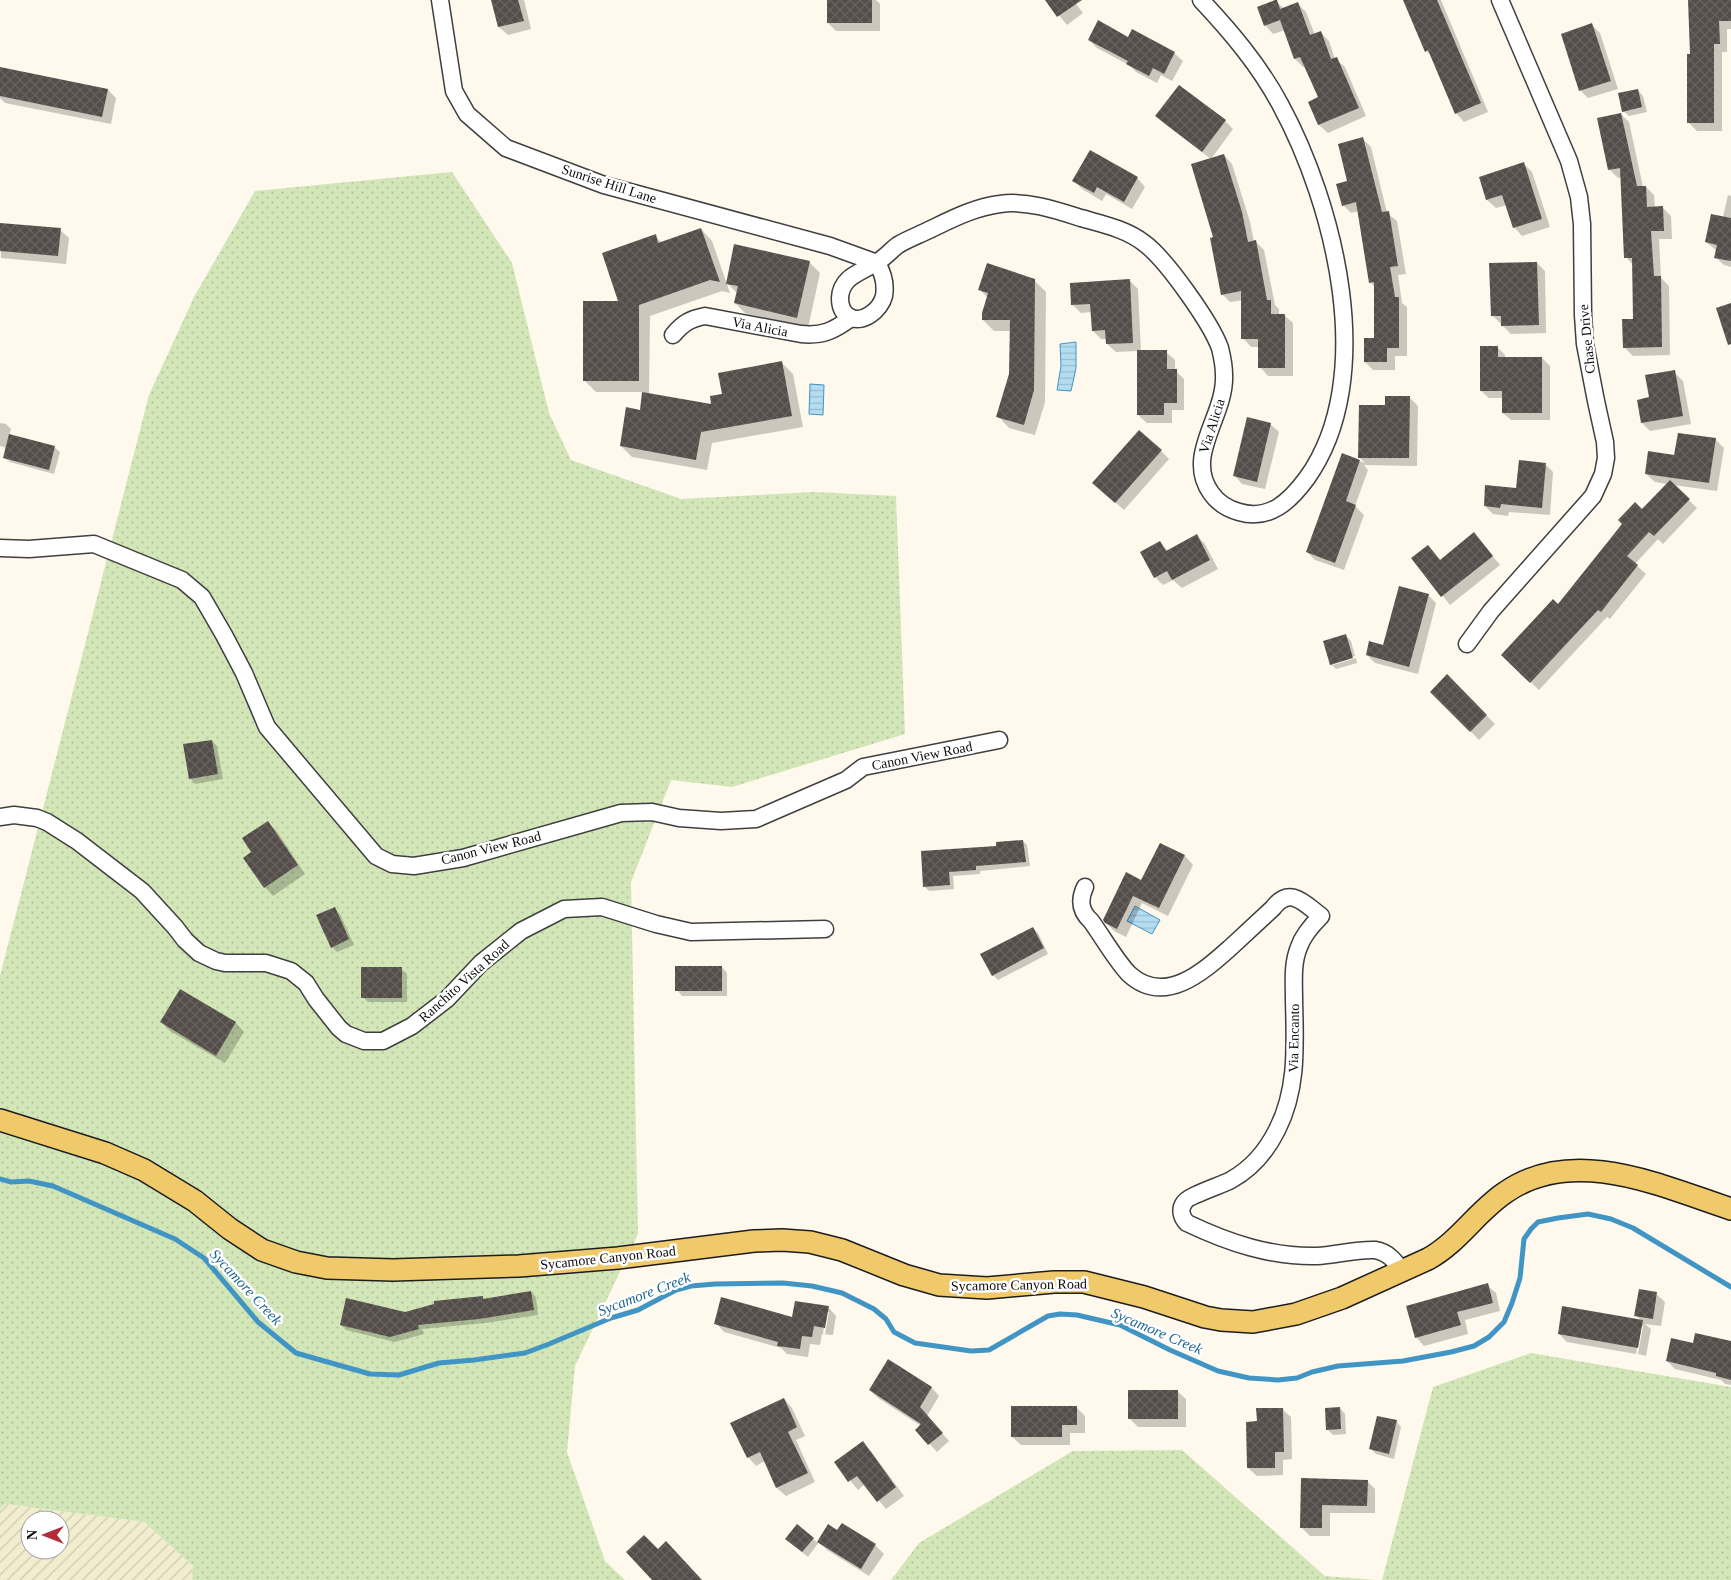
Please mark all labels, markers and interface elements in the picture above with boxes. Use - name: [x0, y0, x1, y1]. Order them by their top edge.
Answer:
- street label: Sunrise Hill Lane: [560, 162, 658, 206]
- street label: Chase Drive: [1576, 304, 1598, 374]
- street label: Via Alicia: [731, 314, 790, 340]
- street label: Via Alicia: [1196, 396, 1228, 455]
- street label: Canon View Road: [870, 739, 974, 773]
- street label: Canon View Road: [440, 828, 542, 868]
- street label: Ranchito Vista Road: [416, 937, 512, 1025]
- street label: Via Encanto: [1286, 1003, 1302, 1073]
- street label: Sycamore Canyon Road: [540, 1243, 676, 1273]
- water label: Sycamore Creek: [207, 1246, 285, 1328]
- water label: Sycamore Creek: [596, 1269, 693, 1319]
- street label: Sycamore Canyon Road: [951, 1276, 1087, 1294]
- water label: Sycamore Creek: [1109, 1305, 1205, 1358]
- north arrow: [20, 1510, 70, 1560]
- text: N: [25, 1530, 40, 1540]

